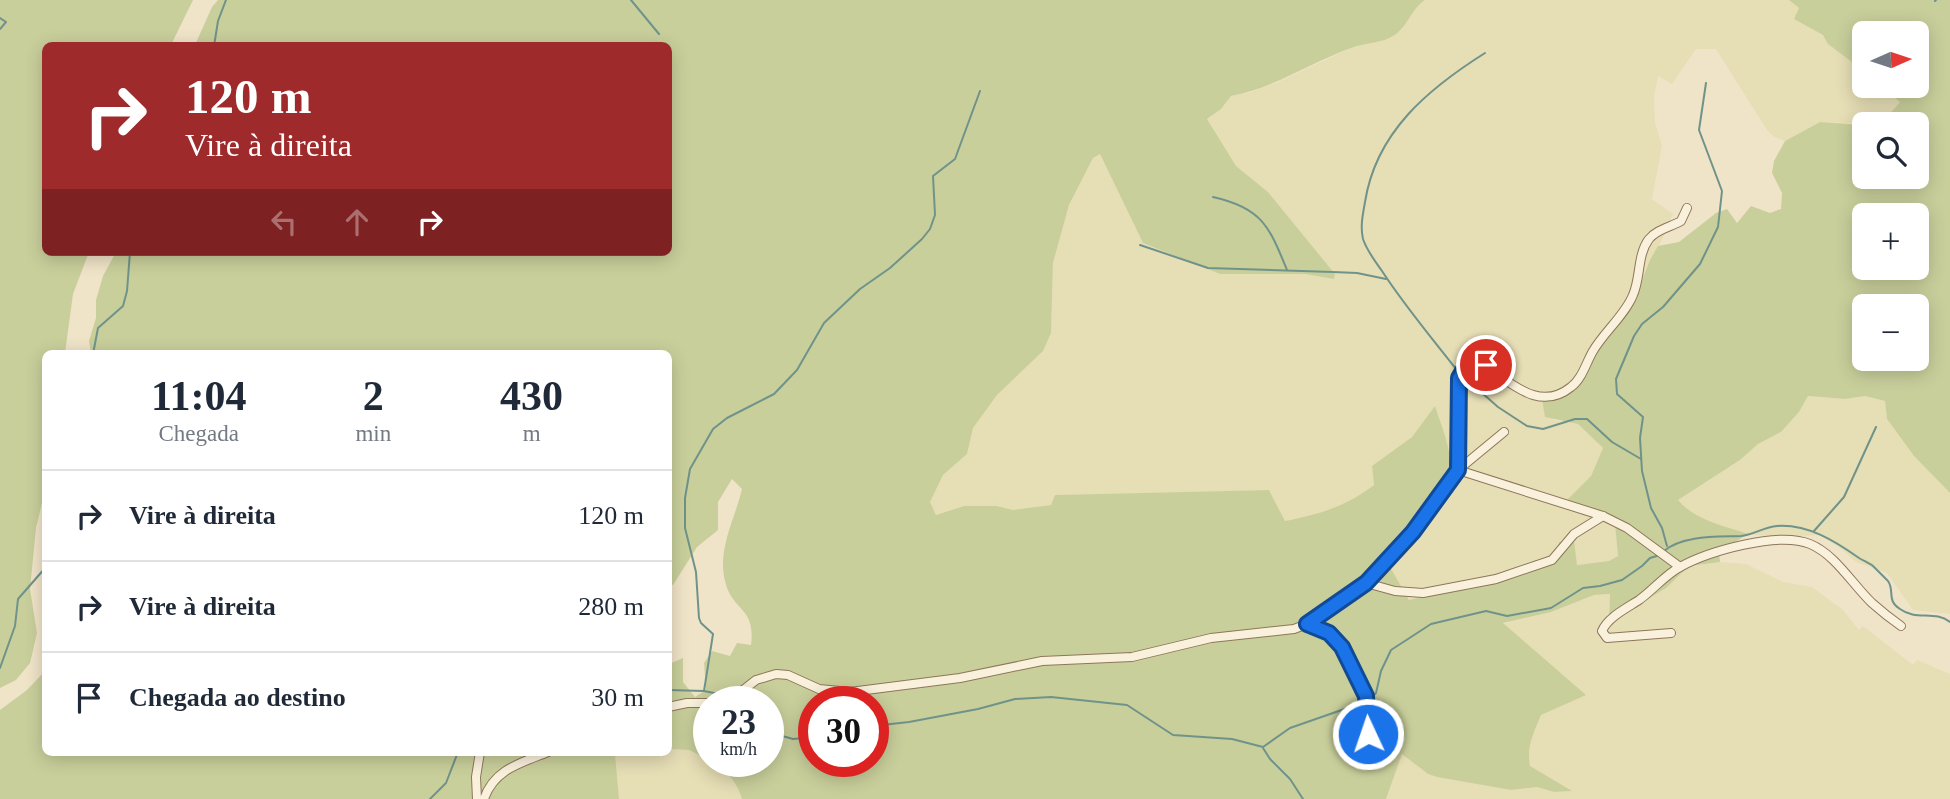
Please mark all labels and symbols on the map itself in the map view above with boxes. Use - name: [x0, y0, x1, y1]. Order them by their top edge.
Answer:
- north arrow: [1852, 21, 1928, 98]
- pin: [1456, 335, 1516, 395]
- speed limit sign: 30: [798, 686, 889, 777]
- position arrow: [1331, 697, 1405, 771]

